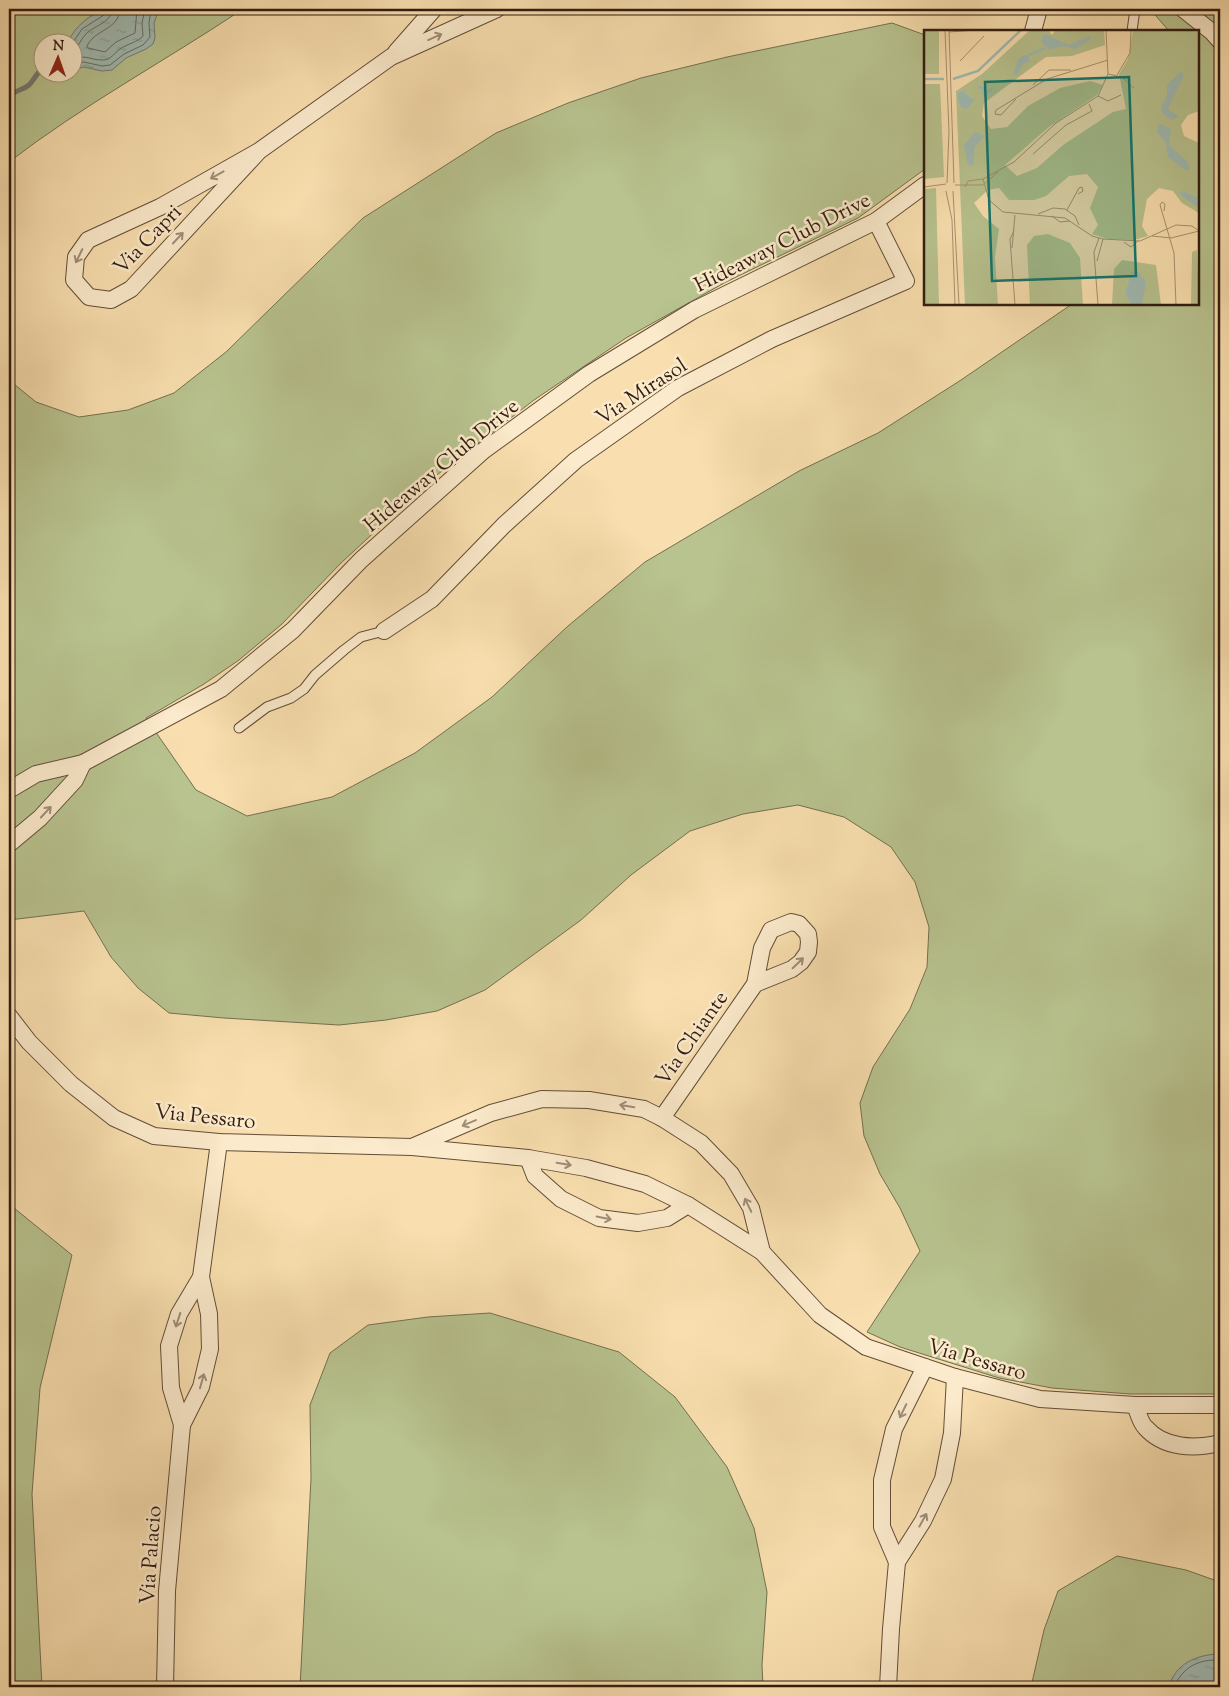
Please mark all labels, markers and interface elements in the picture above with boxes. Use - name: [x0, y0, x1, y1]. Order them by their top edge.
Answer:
- inset map: [924, 30, 1199, 305]
- one-way arrow: [428, 31, 443, 41]
- north arrow: [32, 32, 82, 82]
- text: N: [52, 37, 64, 57]
- one-way arrow: [209, 170, 224, 180]
- street label: Hideaway Club Drive: [690, 186, 876, 301]
- street label: Via Capri: [107, 199, 190, 282]
- one-way arrow: [172, 232, 184, 244]
- one-way arrow: [73, 248, 83, 263]
- street label: Via Mirasol: [590, 352, 694, 434]
- street label: Hideaway Club Drive: [358, 393, 526, 540]
- one-way arrow: [40, 806, 52, 818]
- one-way arrow: [792, 957, 805, 969]
- street label: Via Chiante: [649, 986, 736, 1093]
- street label: Via Pessaro: [153, 1098, 257, 1138]
- one-way arrow: [619, 1101, 635, 1111]
- one-way arrow: [462, 1118, 477, 1128]
- one-way arrow: [556, 1160, 572, 1170]
- one-way arrow: [743, 1198, 753, 1213]
- one-way arrow: [595, 1214, 611, 1223]
- one-way arrow: [172, 1312, 182, 1328]
- street label: Via Pessaro: [923, 1332, 1030, 1389]
- one-way arrow: [198, 1373, 208, 1389]
- one-way arrow: [898, 1403, 908, 1418]
- street label: Via Palacio: [134, 1505, 170, 1606]
- one-way arrow: [918, 1514, 928, 1528]

